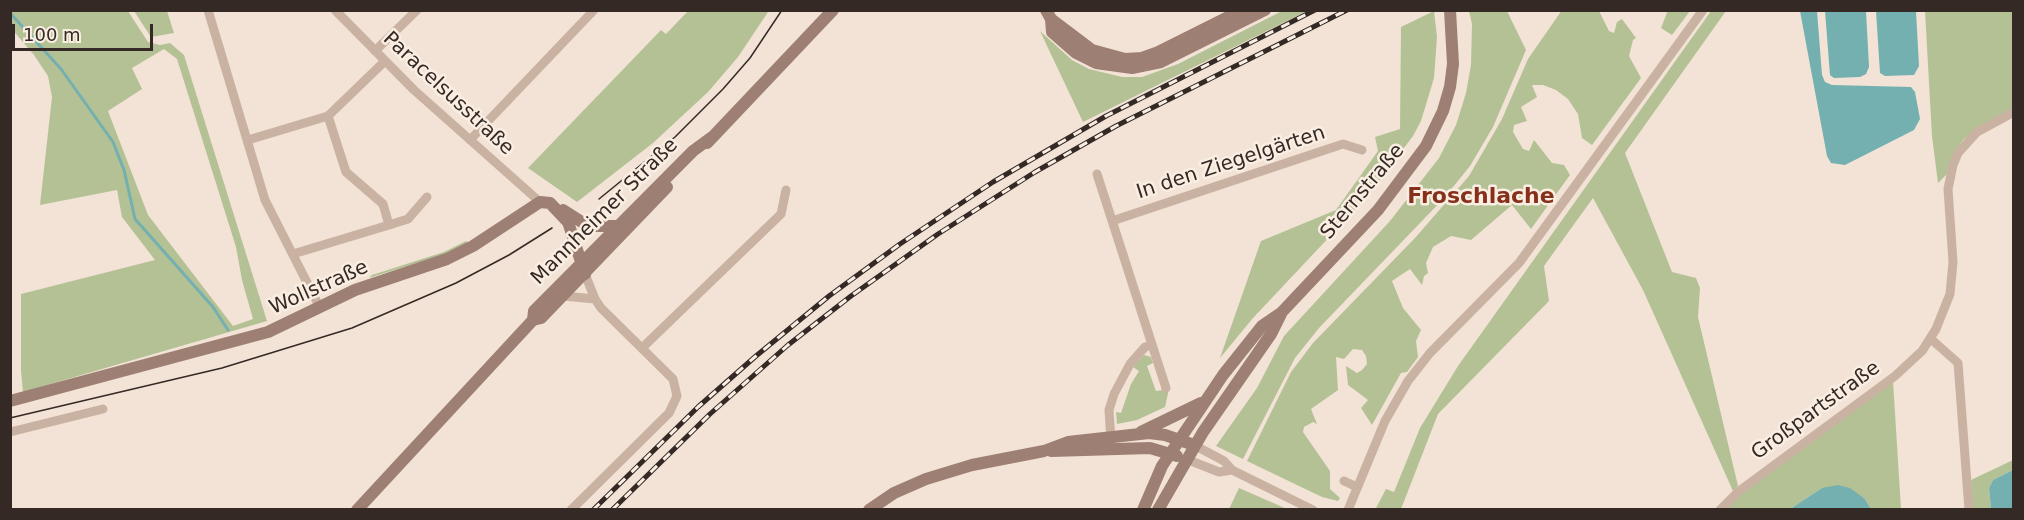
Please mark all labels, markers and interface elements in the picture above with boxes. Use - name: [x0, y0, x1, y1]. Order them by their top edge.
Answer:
- scale bar: [15, 12, 156, 50]
- text: 100 m: [23, 24, 81, 45]
- street label: Paracelsusstraße: [378, 27, 518, 161]
- street label: In den Ziegelgärten: [1134, 121, 1328, 205]
- street label: Mannheimer Straße: [527, 134, 683, 290]
- street label: Sternstraße: [1316, 139, 1410, 245]
- district label: Froschlache: [1407, 184, 1555, 210]
- street label: Wollstraße: [266, 256, 372, 320]
- street label: Großpartstraße: [1747, 356, 1885, 466]

